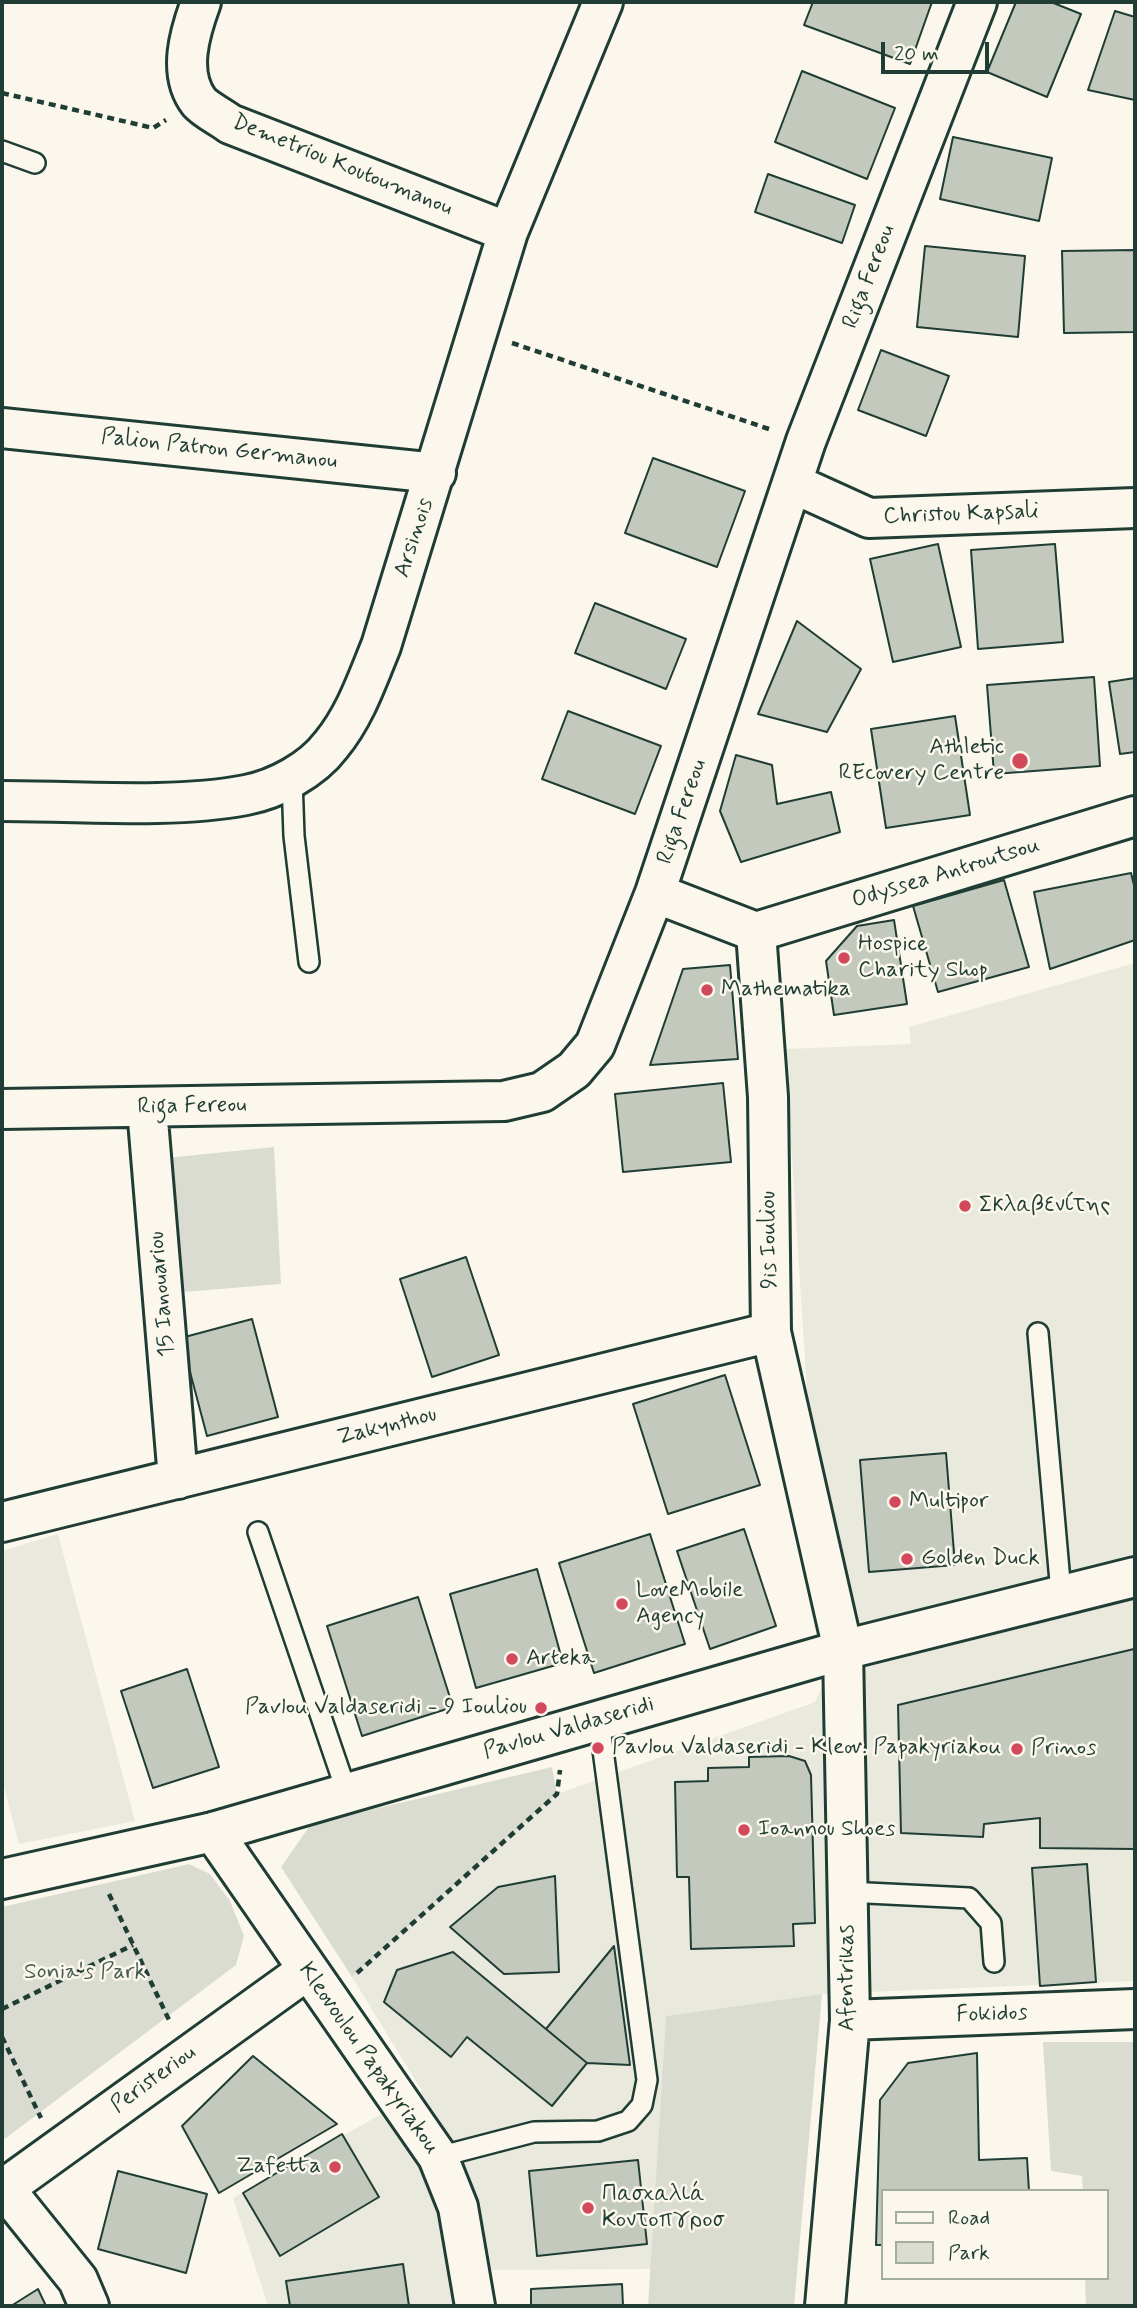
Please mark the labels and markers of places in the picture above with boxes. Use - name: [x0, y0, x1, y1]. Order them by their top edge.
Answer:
- place label: Athletic REcovery Centre: [838, 734, 1004, 788]
- marker: Athletic REcovery Centre: [1010, 751, 1030, 771]
- place label: Hospice Charity Shop: [858, 931, 988, 985]
- marker: Hospice Charity Shop: [836, 950, 852, 966]
- place label: Mathematika: [721, 976, 851, 1004]
- marker: Mathematika: [699, 982, 715, 998]
- place label: Σκλαβενίτης: [979, 1192, 1110, 1220]
- marker: Σκλαβενίτης: [957, 1198, 973, 1214]
- place label: Multipor: [909, 1488, 989, 1516]
- marker: Multipor: [887, 1494, 903, 1510]
- place label: Golden Duck: [921, 1545, 1040, 1573]
- marker: Golden Duck: [899, 1551, 915, 1567]
- place label: LoveMobile Agency: [636, 1577, 743, 1631]
- marker: LoveMobile Agency: [614, 1596, 630, 1612]
- place label: Arteka: [526, 1645, 595, 1673]
- marker: Arteka: [504, 1651, 520, 1667]
- place label: Pavlou Valdaseridi - 9 Iouliou: [245, 1694, 527, 1722]
- marker: Pavlou Valdaseridi - 9 Iouliou: [533, 1700, 549, 1716]
- place label: Pavlou Valdaseridi - Kleov. Papakyriakou: [612, 1734, 1001, 1762]
- place label: Prinos: [1031, 1735, 1096, 1763]
- marker: Pavlou Valdaseridi - Kleov. Papakyriakou: [590, 1740, 606, 1756]
- marker: Prinos: [1009, 1741, 1025, 1757]
- place label: Ioannou Shoes: [758, 1816, 895, 1844]
- marker: Ioannou Shoes: [736, 1822, 752, 1838]
- place label: Zafetta: [236, 2153, 321, 2181]
- marker: Zafetta: [327, 2159, 343, 2175]
- place label: Πασχαλιά Κοντοπγροσ: [602, 2181, 723, 2235]
- marker: Πασχαλιά Κοντοπγροσ: [580, 2200, 596, 2216]

